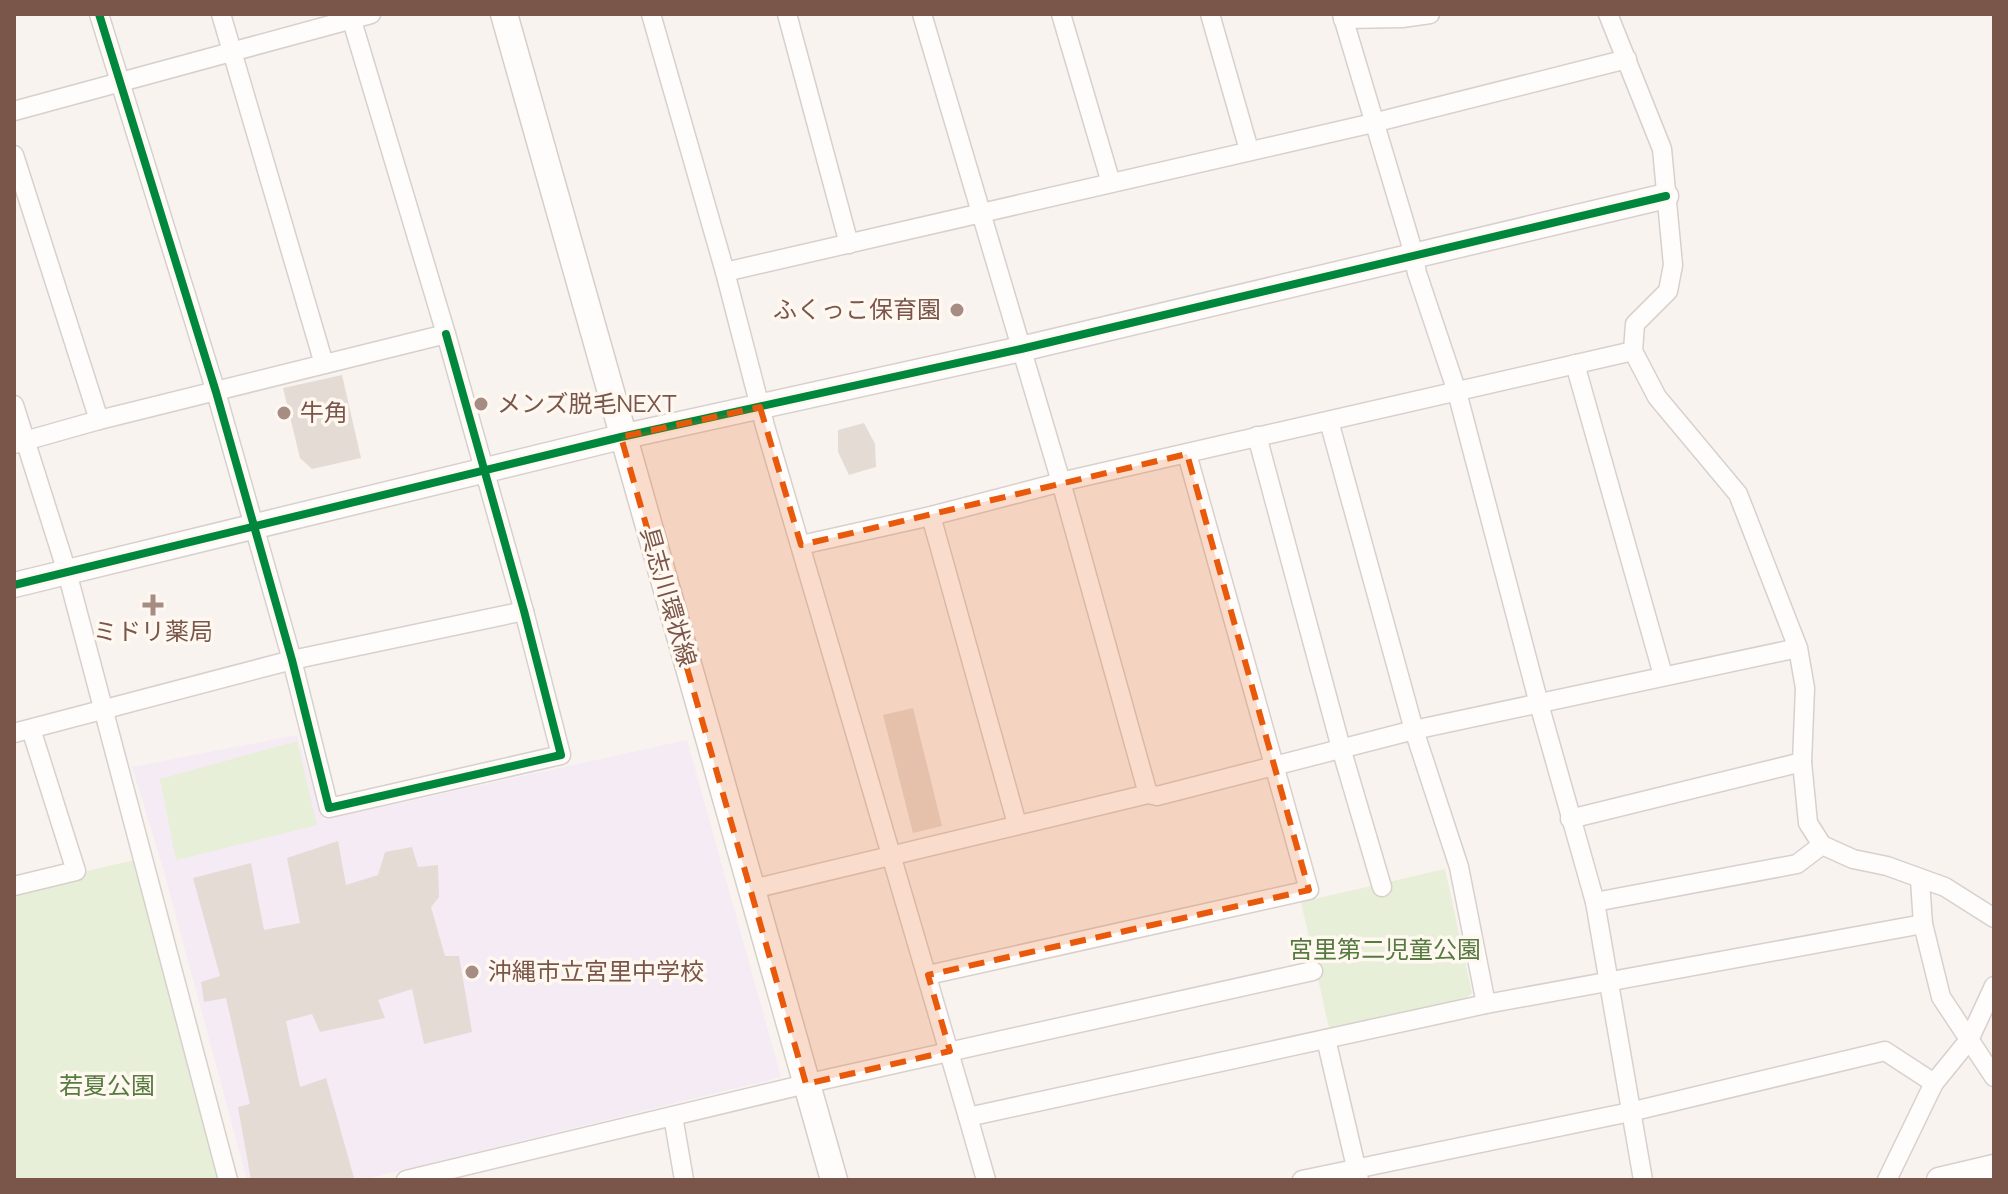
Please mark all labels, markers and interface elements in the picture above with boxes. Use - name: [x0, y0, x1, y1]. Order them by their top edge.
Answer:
- place label: ふくっこ保育園: [773, 292, 941, 325]
- marker: ふくっこ保育園: [948, 301, 966, 319]
- place label: メンズ脱毛NEXT: [497, 386, 677, 419]
- place label: 牛角: [300, 395, 348, 428]
- marker: メンズ脱毛NEXT: [472, 395, 490, 413]
- marker: 牛角: [275, 404, 293, 422]
- street label: 具志川環状線: [634, 523, 705, 670]
- marker: ミドリ薬局: [144, 596, 162, 614]
- place label: ミドリ薬局: [93, 614, 213, 647]
- park label: 宮里第二児童公園: [1289, 932, 1481, 965]
- place label: 沖縄市立宮里中学校: [488, 954, 704, 987]
- marker: 沖縄市立宮里中学校: [463, 963, 481, 981]
- park label: 若夏公園: [59, 1068, 155, 1101]

